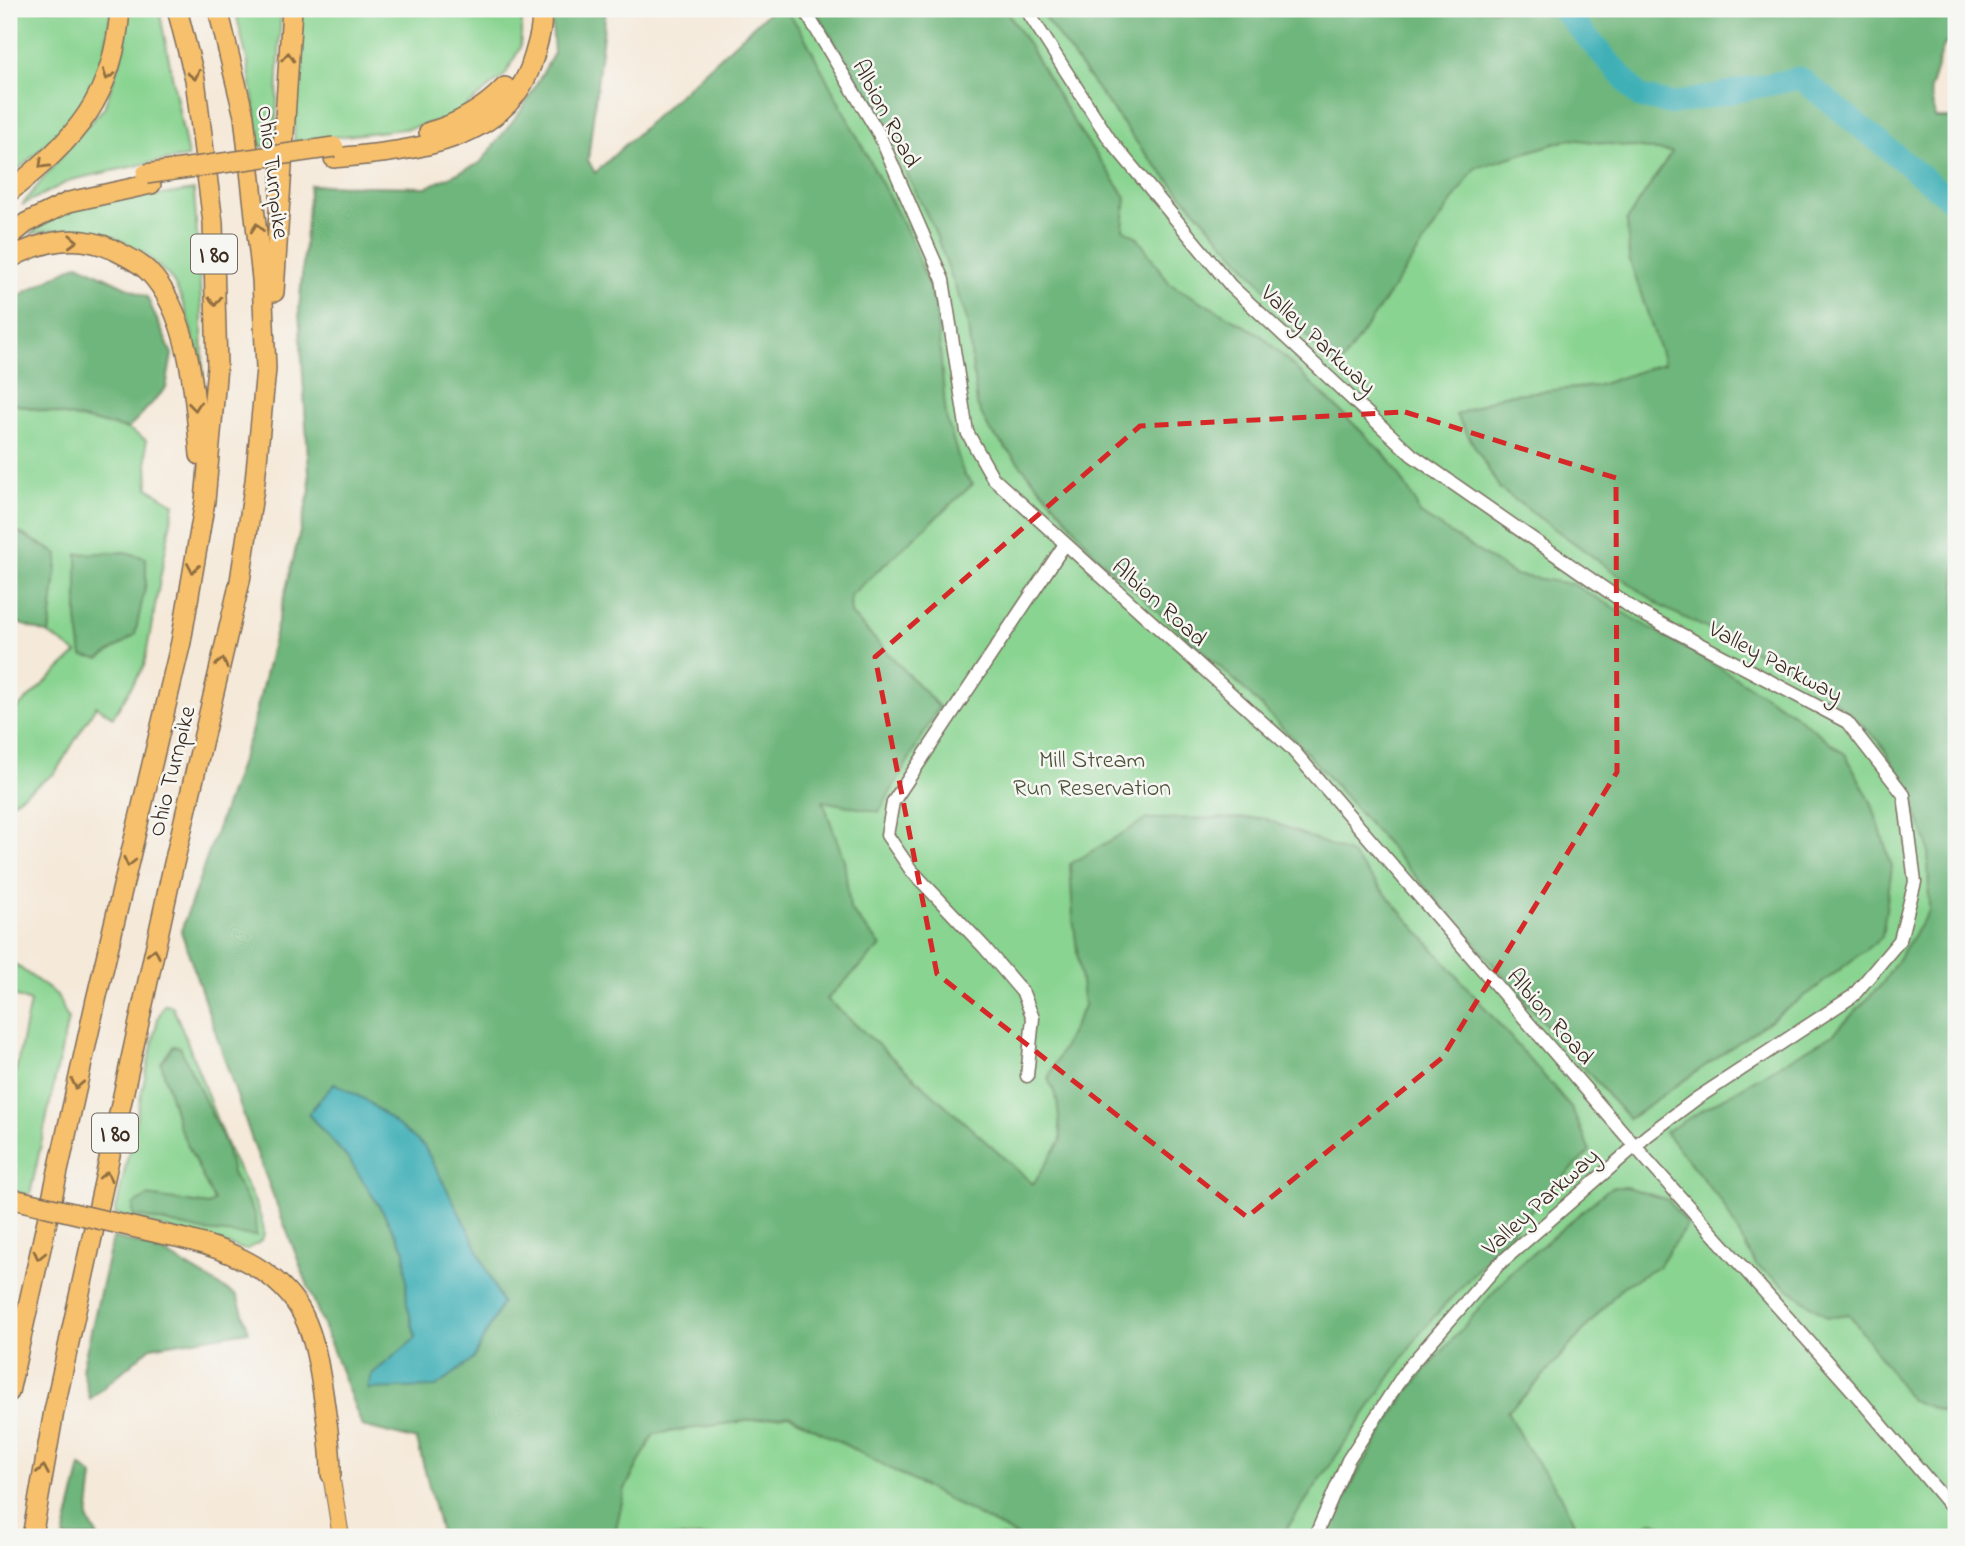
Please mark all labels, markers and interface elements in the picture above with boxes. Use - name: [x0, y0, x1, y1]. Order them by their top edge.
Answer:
- one-way arrow: [280, 51, 295, 62]
- street label: Albion Road: [842, 54, 928, 175]
- one-way arrow: [102, 68, 116, 80]
- one-way arrow: [185, 69, 200, 81]
- street label: Ohio Turnpike: [246, 104, 297, 241]
- one-way arrow: [38, 155, 51, 168]
- one-way arrow: [250, 222, 265, 233]
- one-way arrow: [68, 234, 79, 249]
- road number: I 80: [191, 234, 237, 274]
- street label: Valley Parkway: [1250, 277, 1383, 405]
- one-way arrow: [208, 296, 223, 307]
- one-way arrow: [188, 400, 203, 411]
- street label: Albion Road: [1103, 551, 1214, 657]
- one-way arrow: [186, 562, 201, 574]
- street label: Valley Parkway: [1700, 613, 1848, 714]
- one-way arrow: [214, 657, 228, 669]
- street label: Ohio Turnpike: [140, 702, 207, 841]
- park label: Mill Stream Run Reservation: [1013, 744, 1171, 807]
- one-way arrow: [123, 856, 137, 868]
- one-way arrow: [146, 947, 161, 959]
- street label: Albion Road: [1497, 962, 1601, 1074]
- one-way arrow: [71, 1078, 86, 1090]
- road number: I 80: [92, 1114, 138, 1152]
- street label: Valley Parkway: [1474, 1140, 1609, 1267]
- one-way arrow: [97, 1170, 112, 1182]
- one-way arrow: [33, 1249, 48, 1261]
- one-way arrow: [35, 1464, 50, 1476]

